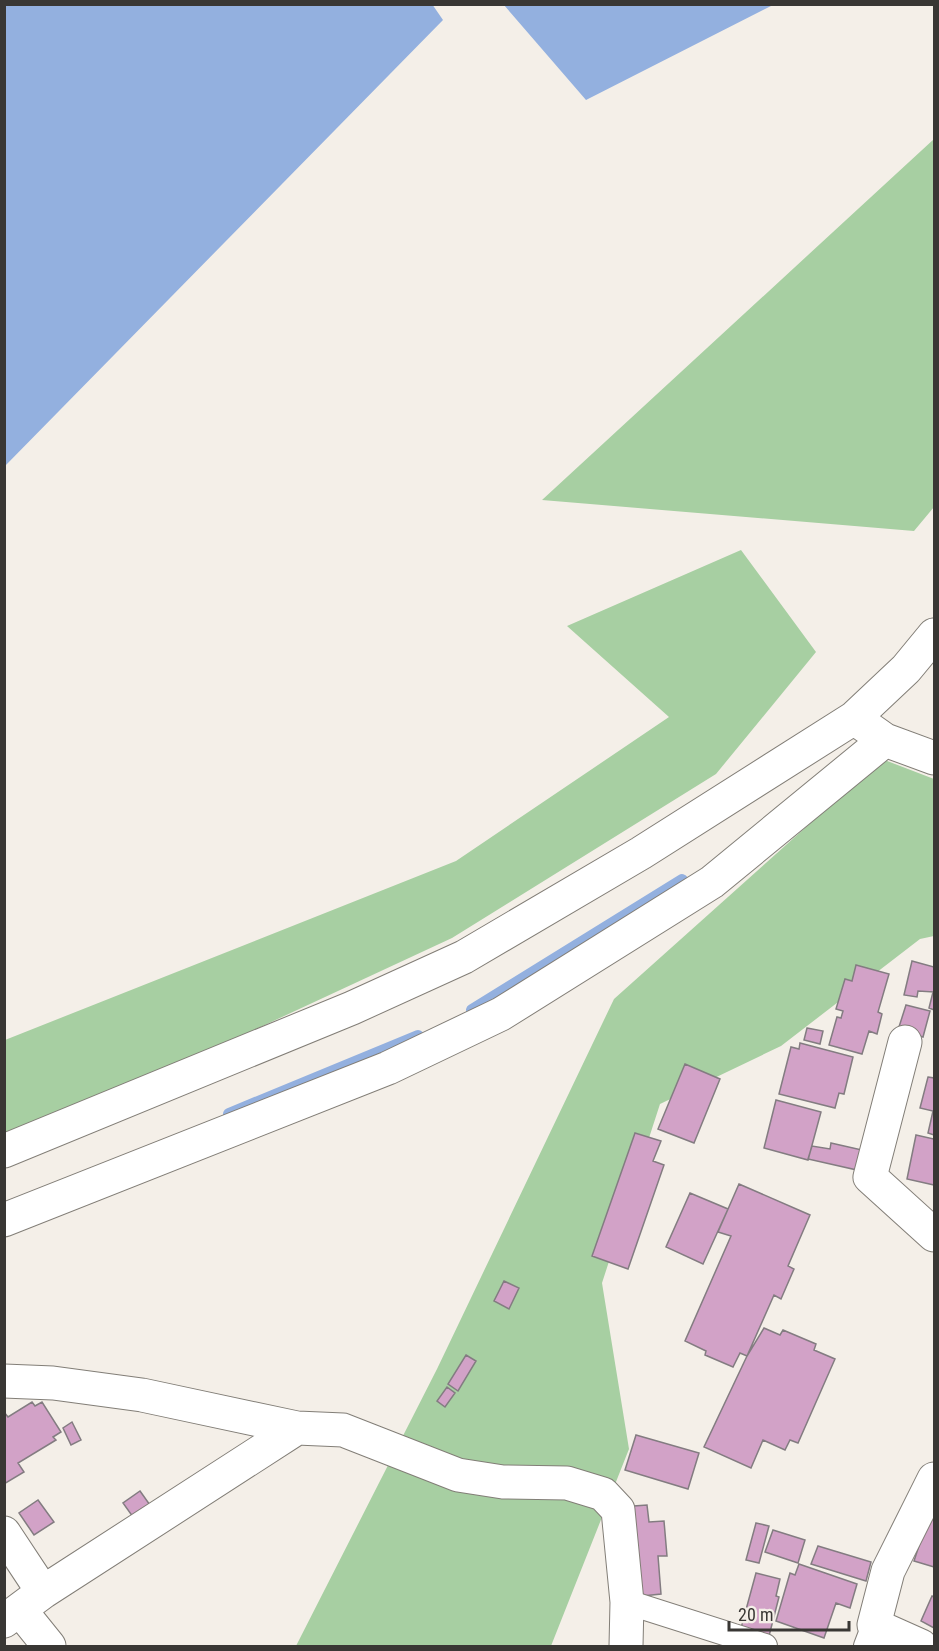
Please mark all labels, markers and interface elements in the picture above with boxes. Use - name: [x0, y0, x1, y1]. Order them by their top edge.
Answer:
- scale bar: [729, 1594, 849, 1632]
- text: 20 m: [738, 1604, 773, 1625]

